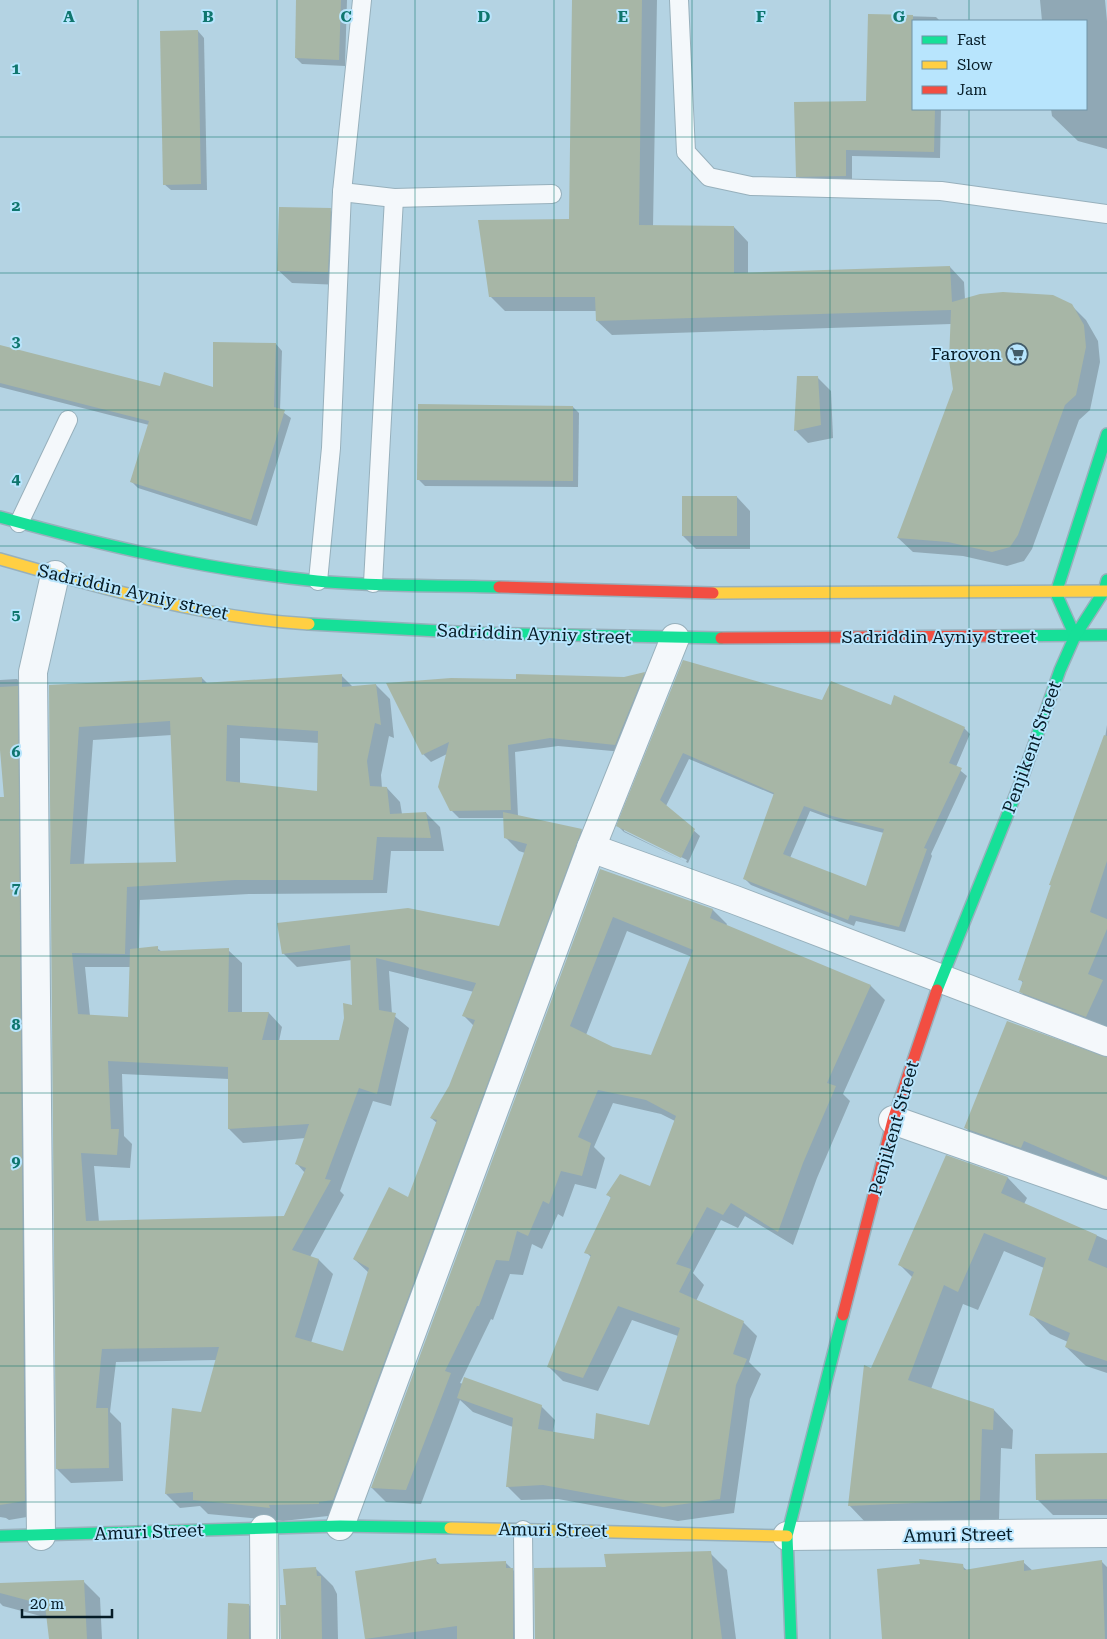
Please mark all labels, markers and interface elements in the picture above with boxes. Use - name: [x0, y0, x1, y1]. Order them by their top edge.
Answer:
- text: A: [63, 7, 75, 26]
- text: B: [202, 7, 214, 26]
- text: C: [340, 7, 352, 26]
- text: D: [478, 7, 491, 26]
- text: E: [618, 7, 628, 26]
- text: F: [756, 7, 766, 26]
- text: G: [893, 7, 906, 26]
- legend: [912, 20, 1087, 110]
- text: Fast: [957, 31, 987, 49]
- text: Slow: [957, 56, 993, 74]
- text: 1: [12, 59, 21, 78]
- text: Jam: [957, 81, 987, 99]
- text: 2: [12, 196, 21, 215]
- text: 3: [12, 332, 21, 351]
- supermarket icon: Farovon: [1005, 342, 1029, 366]
- place label: Farovon: [931, 343, 1001, 364]
- text: 4: [12, 469, 21, 488]
- street label: Sadriddin Ayniy street: [36, 559, 231, 624]
- text: 5: [12, 605, 21, 624]
- street label: Sadriddin Ayniy street: [436, 620, 632, 647]
- street label: Sadriddin Ayniy street: [842, 626, 1037, 647]
- street label: Penjikent Street: [998, 678, 1065, 816]
- text: 6: [12, 742, 21, 761]
- text: 7: [12, 878, 21, 897]
- text: 8: [12, 1015, 21, 1034]
- street label: Penjikent Street: [864, 1058, 923, 1198]
- text: 9: [12, 1152, 21, 1171]
- street label: Amuri Street: [498, 1518, 608, 1541]
- street label: Amuri Street: [94, 1519, 204, 1544]
- street label: Amuri Street: [903, 1523, 1013, 1546]
- scale bar: [22, 1586, 112, 1618]
- text: 20 m: [30, 1595, 65, 1613]

